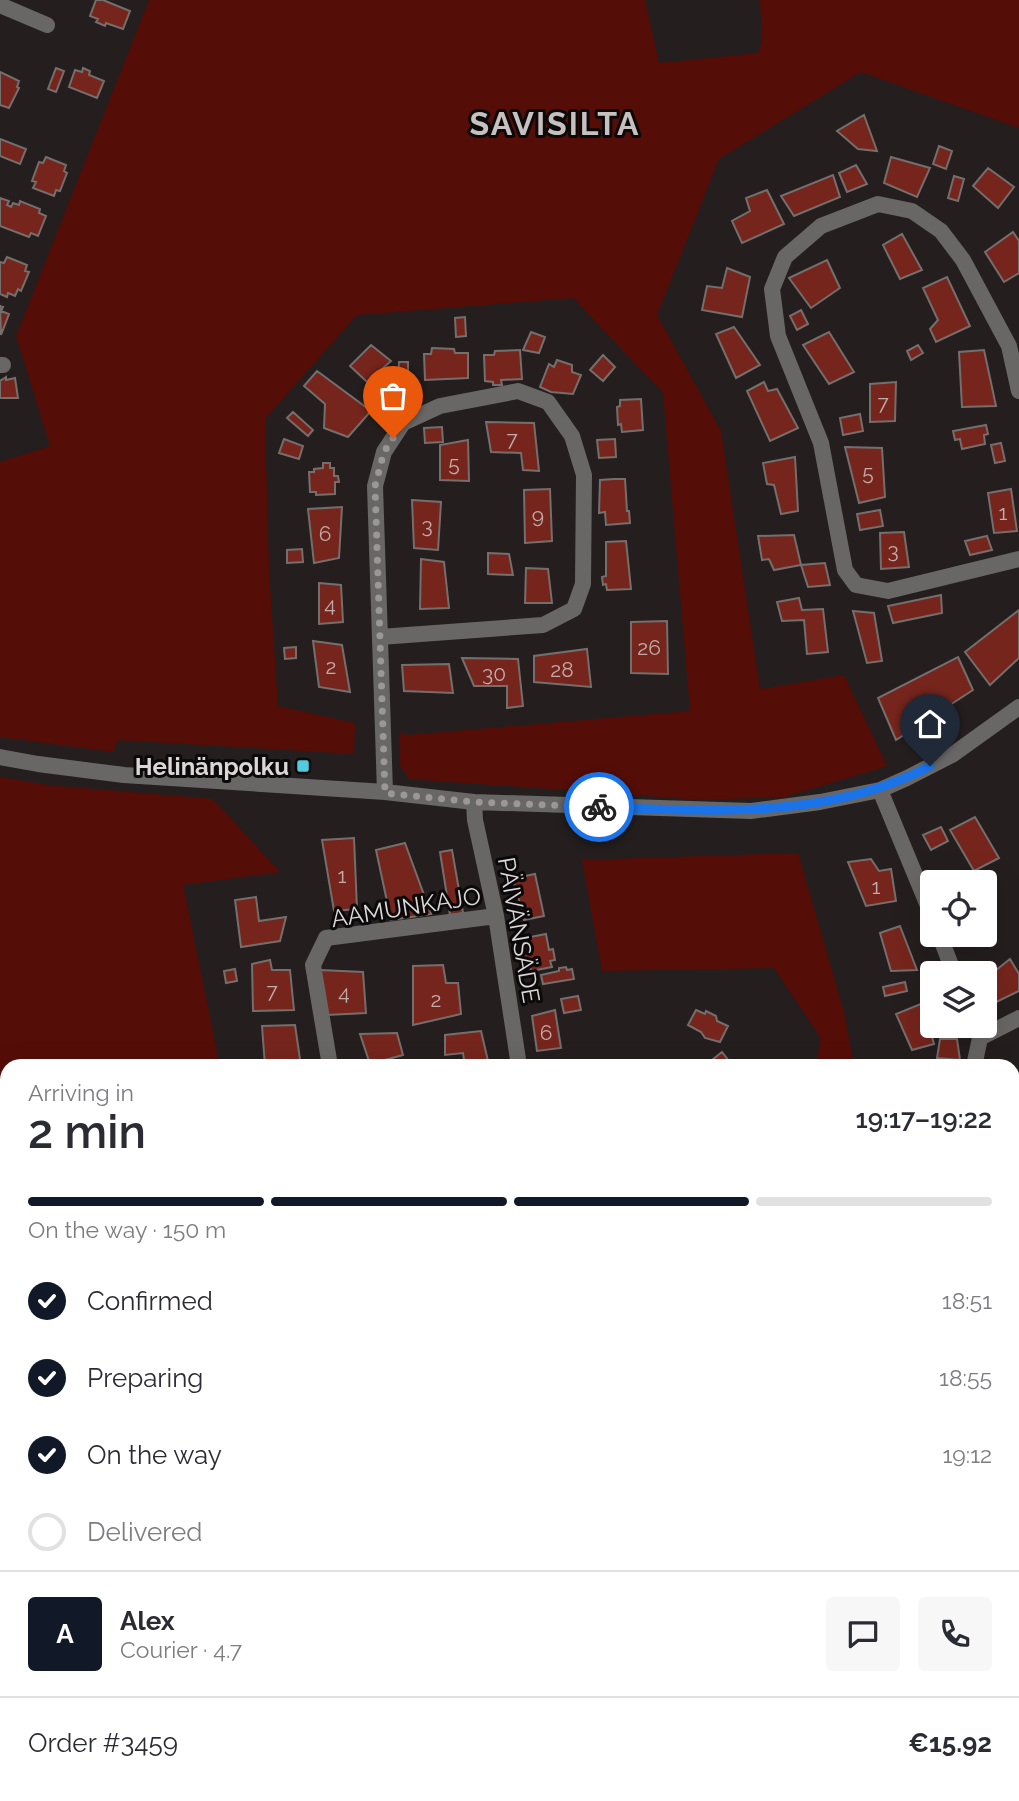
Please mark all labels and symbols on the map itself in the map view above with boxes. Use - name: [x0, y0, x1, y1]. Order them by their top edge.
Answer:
- district label: SAVISILTA: [470, 105, 640, 142]
- pin: [363, 366, 423, 438]
- house number: 7: [877, 390, 889, 415]
- house number: 7: [506, 426, 518, 451]
- house number: 5: [448, 451, 460, 476]
- house number: 5: [862, 460, 874, 485]
- house number: 1: [999, 500, 1008, 525]
- house number: 9: [532, 503, 544, 528]
- house number: 3: [421, 513, 433, 538]
- house number: 6: [319, 521, 331, 546]
- house number: 3: [887, 538, 899, 563]
- house number: 4: [324, 592, 336, 617]
- house number: 26: [637, 635, 661, 660]
- house number: 2: [326, 654, 336, 679]
- house number: 28: [550, 657, 574, 682]
- house number: 30: [482, 661, 506, 686]
- pin: [900, 694, 960, 766]
- place label: Helinänpolku: [135, 752, 289, 781]
- marker: Helinänpolku: [295, 758, 311, 774]
- courier: [564, 772, 634, 842]
- street label: PÄIVÄNSÄDE: [492, 855, 546, 1005]
- house number: 1: [338, 863, 347, 888]
- house number: 1: [872, 874, 881, 899]
- street label: AAMUNKAJO: [329, 881, 483, 933]
- house number: 7: [266, 978, 278, 1003]
- house number: 4: [338, 980, 350, 1005]
- house number: 2: [431, 987, 441, 1012]
- house number: 6: [540, 1020, 552, 1045]

